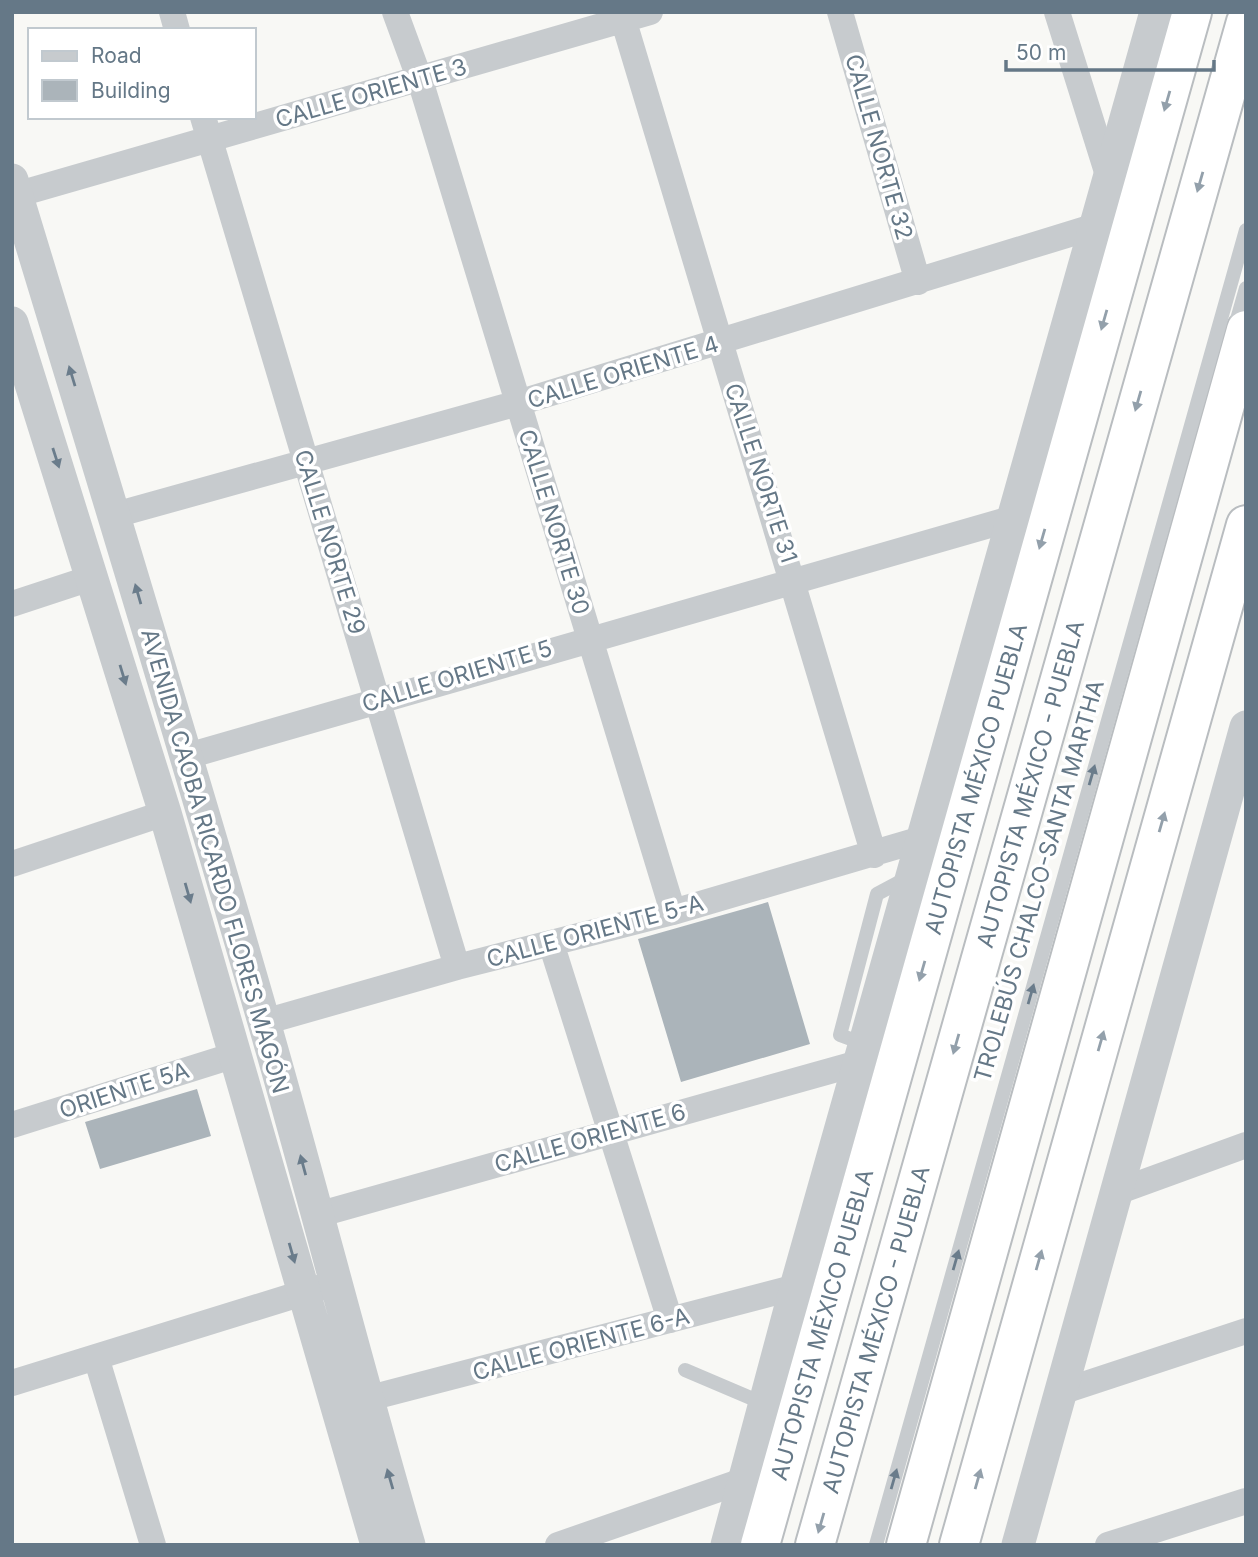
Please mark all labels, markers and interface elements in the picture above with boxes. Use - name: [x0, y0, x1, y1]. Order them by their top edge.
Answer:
- legend: [28, 28, 256, 119]
- scale bar: [1006, 28, 1214, 72]
- text: 50 m: [1016, 40, 1066, 65]
- text: Road: [91, 43, 142, 68]
- street label: CALLE NORTE 32: [839, 51, 919, 243]
- street label: CALLE ORIENTE 3: [272, 52, 470, 134]
- text: Building: [91, 78, 171, 103]
- one-way arrow: [1161, 91, 1171, 112]
- one-way arrow: [1195, 172, 1205, 193]
- one-way arrow: [1099, 310, 1109, 331]
- street label: CALLE ORIENTE 4: [524, 330, 722, 414]
- one-way arrow: [67, 365, 77, 386]
- street label: CALLE NORTE 31: [719, 380, 803, 566]
- one-way arrow: [1133, 391, 1143, 412]
- street label: CALLE NORTE 30: [513, 426, 595, 618]
- street label: CALLE NORTE 29: [289, 446, 371, 638]
- one-way arrow: [51, 447, 61, 468]
- one-way arrow: [1037, 529, 1047, 550]
- one-way arrow: [132, 583, 142, 604]
- street label: AUTOPISTA MÉXICO - PUEBLA: [971, 617, 1090, 951]
- street label: AUTOPISTA MÉXICO PUEBLA: [919, 620, 1033, 938]
- street label: AVENIDA CAOBA RICARDO FLORES MAGÓN: [135, 625, 295, 1097]
- street label: CALLE ORIENTE 5: [359, 634, 555, 718]
- one-way arrow: [119, 664, 129, 685]
- street label: TROLEBÚS CHALCO-SANTA MARTHA: [968, 677, 1110, 1085]
- one-way arrow: [1088, 764, 1098, 785]
- one-way arrow: [1158, 811, 1168, 832]
- one-way arrow: [184, 883, 194, 904]
- street label: CALLE ORIENTE 5-A: [484, 889, 706, 973]
- one-way arrow: [917, 960, 927, 981]
- one-way arrow: [1026, 983, 1037, 1005]
- one-way arrow: [1096, 1030, 1107, 1052]
- one-way arrow: [950, 1034, 960, 1055]
- street label: ORIENTE 5A: [56, 1056, 193, 1124]
- street label: CALLE ORIENTE 6: [491, 1097, 689, 1179]
- one-way arrow: [298, 1155, 308, 1176]
- street label: AUTOPISTA MÉXICO - PUEBLA: [816, 1162, 936, 1496]
- street label: AUTOPISTA MÉXICO PUEBLA: [765, 1166, 879, 1483]
- one-way arrow: [287, 1243, 297, 1264]
- one-way arrow: [951, 1249, 962, 1271]
- one-way arrow: [1035, 1249, 1045, 1270]
- street label: CALLE ORIENTE 6-A: [470, 1302, 693, 1386]
- one-way arrow: [890, 1468, 900, 1489]
- one-way arrow: [973, 1468, 984, 1490]
- one-way arrow: [384, 1469, 394, 1490]
- one-way arrow: [815, 1512, 826, 1534]

